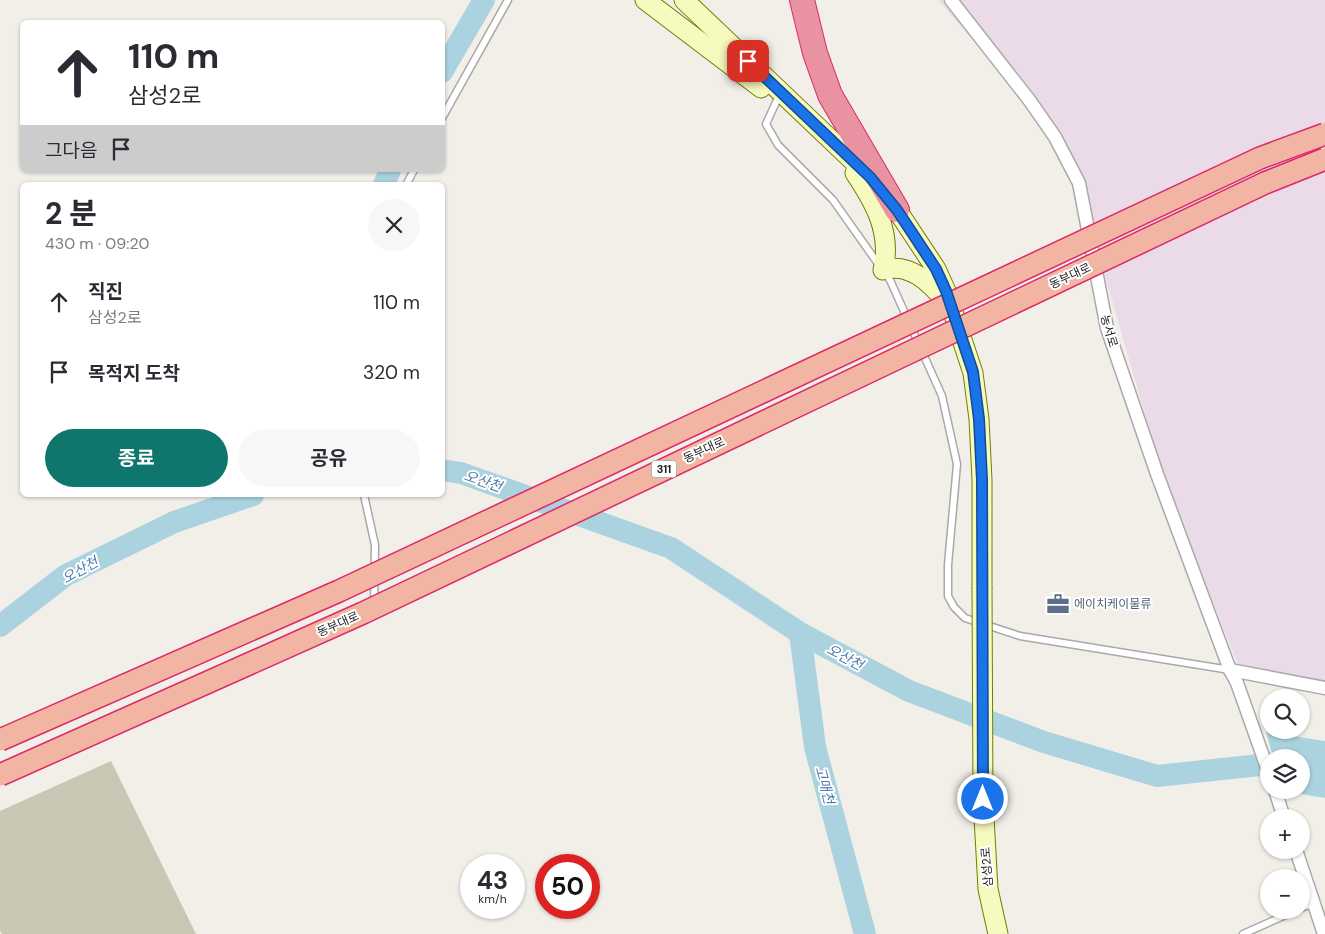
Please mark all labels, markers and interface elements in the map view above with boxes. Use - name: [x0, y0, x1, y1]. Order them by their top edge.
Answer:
- text: 110 m: [128, 33, 219, 79]
- icon: ahead: [45, 40, 110, 105]
- pin: [727, 40, 769, 82]
- icon: arrive: [734, 47, 762, 75]
- text: 삼성2로: [128, 81, 201, 110]
- icon: arrive: [107, 135, 135, 163]
- text: 그다음: [45, 138, 97, 163]
- text: 2 분: [45, 194, 97, 233]
- button: close: [368, 199, 420, 251]
- text: 430 m · 09:20: [45, 233, 150, 254]
- street label: 동부대로: [1047, 259, 1093, 293]
- text: 직진: [88, 279, 123, 304]
- icon: ahead: [45, 288, 73, 316]
- text: 110 m: [373, 290, 420, 315]
- text: 삼성2로: [88, 307, 141, 328]
- street label: 농서로: [1097, 313, 1121, 349]
- icon: arrive: [45, 358, 73, 386]
- text: 320 m: [363, 360, 420, 385]
- text: 목적지 도착: [88, 361, 180, 386]
- button: 종료: [45, 429, 228, 487]
- button: 공유: [238, 429, 420, 487]
- street label: 동부대로: [681, 433, 727, 467]
- road number: 311: [652, 460, 676, 478]
- water label: 오산천: [462, 466, 505, 496]
- water label: 오산천: [59, 552, 102, 587]
- office icon: 에이치케이물류: [1045, 591, 1071, 617]
- place label: 에이치케이물류: [1074, 596, 1151, 612]
- street label: 동부대로: [315, 608, 361, 640]
- water label: 오산천: [824, 640, 867, 675]
- map controls: [1260, 689, 1310, 919]
- button: search: [1260, 689, 1310, 739]
- button: layers: [1260, 749, 1310, 799]
- water label: 고매천: [811, 764, 839, 807]
- position arrow: [956, 772, 1008, 824]
- button: +: [1260, 809, 1310, 859]
- street label: 삼성2로: [978, 846, 996, 888]
- speed limit sign: 50: [535, 854, 600, 919]
- text: 43: [477, 864, 508, 897]
- button: −: [1260, 869, 1310, 919]
- text: km/h: [478, 891, 507, 907]

